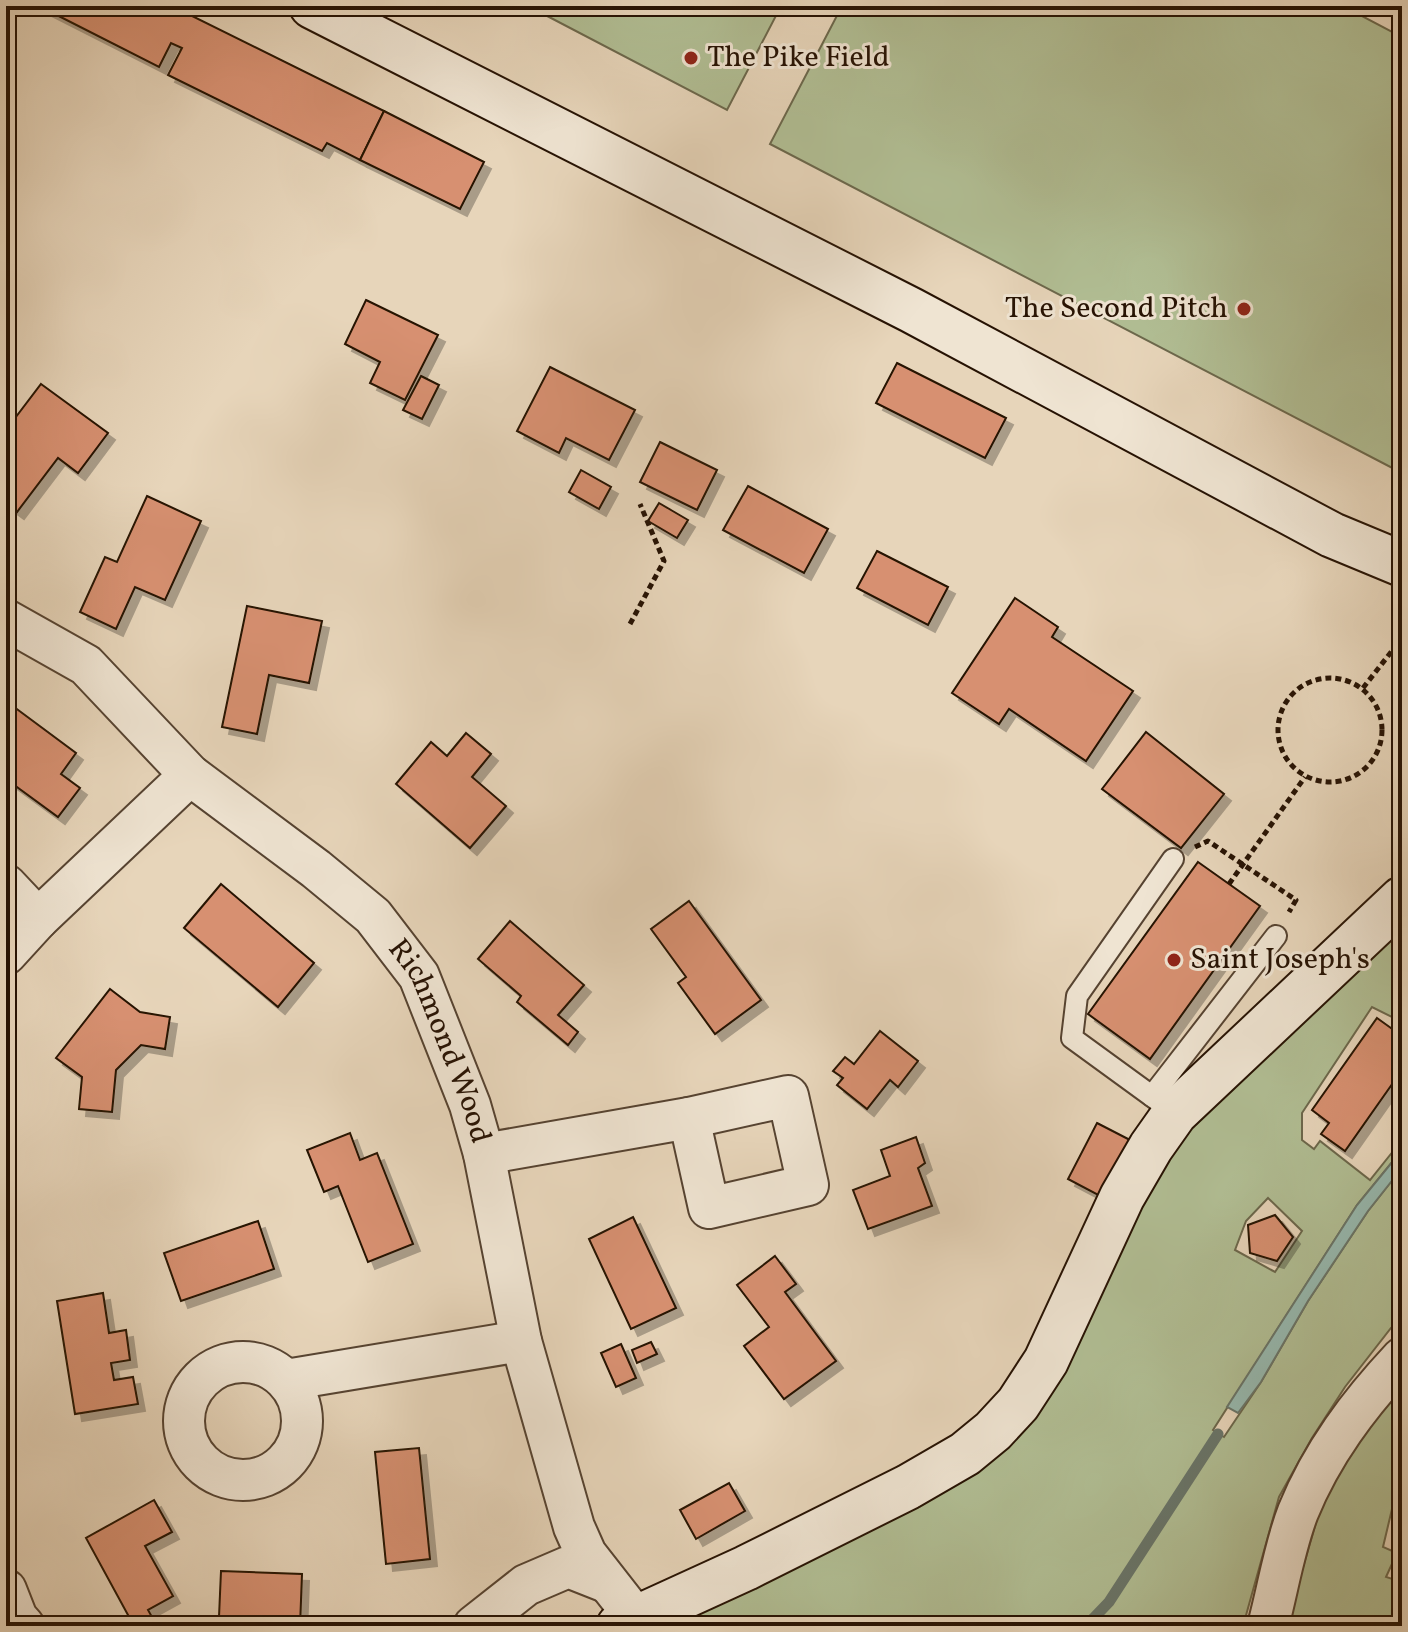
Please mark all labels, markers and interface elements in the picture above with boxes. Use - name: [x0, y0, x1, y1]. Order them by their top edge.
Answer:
- place label: The Pike Field: [707, 37, 890, 79]
- marker: The Pike Field: [682, 49, 700, 67]
- place label: The Second Pitch: [1005, 288, 1228, 330]
- marker: The Second Pitch: [1235, 300, 1253, 318]
- street label: Richmond Wood: [377, 930, 501, 1148]
- place label: Saint Joseph's: [1190, 939, 1370, 981]
- marker: Saint Joseph's: [1165, 951, 1183, 969]

